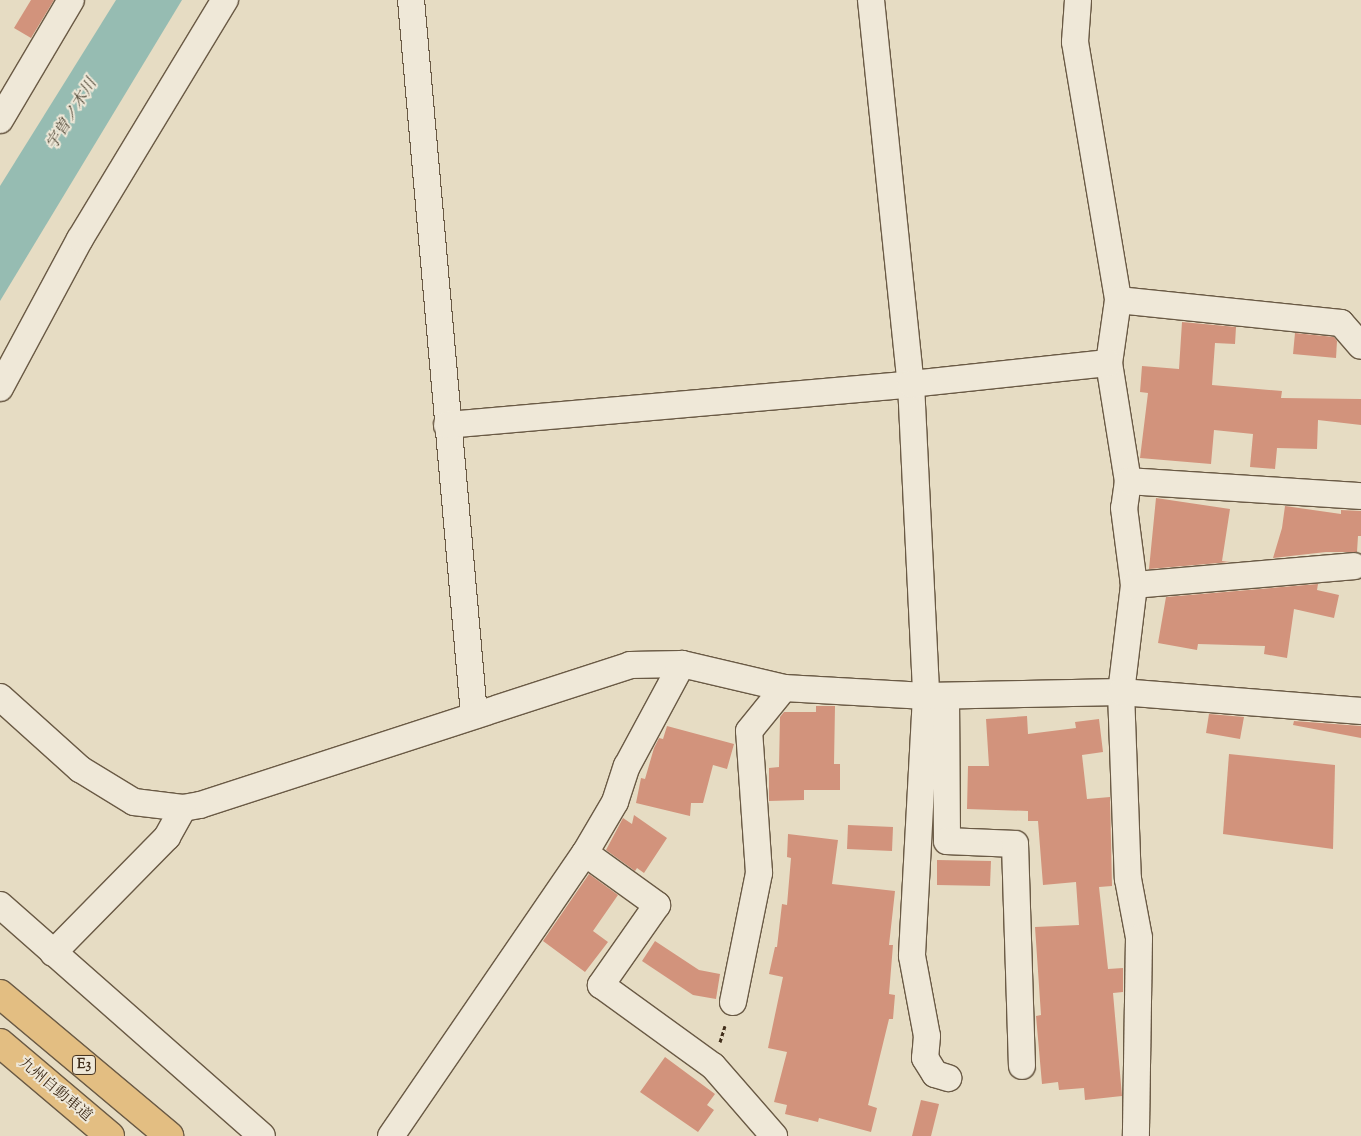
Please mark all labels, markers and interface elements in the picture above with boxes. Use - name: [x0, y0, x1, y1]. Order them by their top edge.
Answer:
- water label: 宇曽ノ木川: [44, 76, 102, 154]
- street label: 九州自動車道: [15, 1054, 95, 1126]
- road number: E3: [72, 1054, 96, 1076]

